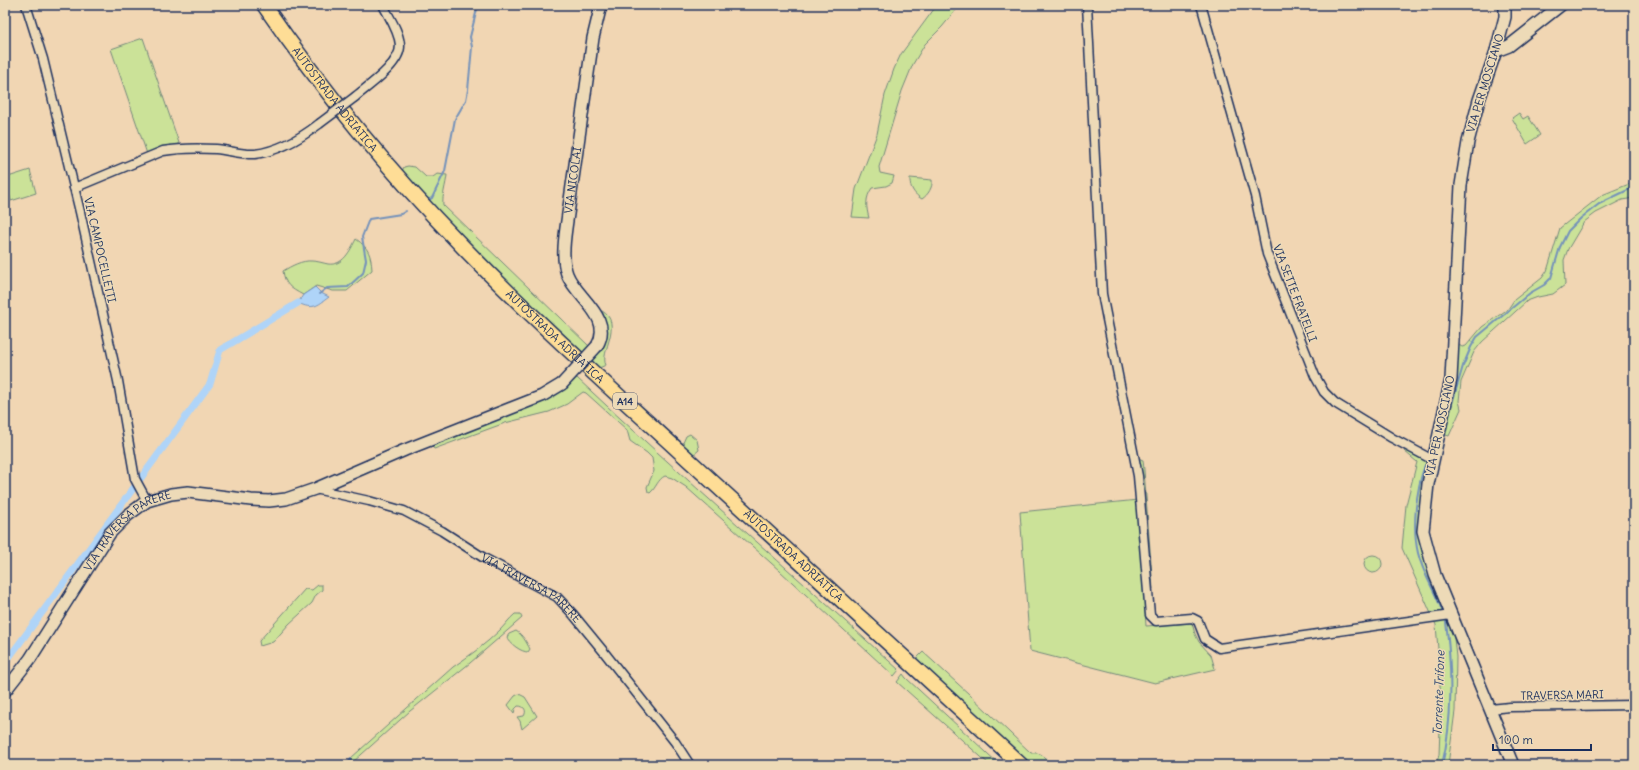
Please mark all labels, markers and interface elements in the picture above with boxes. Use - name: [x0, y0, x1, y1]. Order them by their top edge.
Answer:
- street label: VIA PER MOSCIANO: [1463, 32, 1507, 134]
- street label: AUTOSTRADA ADRIATICA: [289, 44, 380, 155]
- street label: VIA NICOLAI: [561, 146, 584, 214]
- street label: VIA CAMPOCELLETTI: [81, 196, 119, 304]
- street label: VIA SETTE FRATELLI: [1270, 242, 1320, 344]
- street label: AUTOSTRADA ADRIATICA: [503, 287, 607, 386]
- street label: VIA PER MOSCIANO: [1422, 374, 1458, 478]
- road number: A14: [613, 393, 637, 409]
- street label: VIA TRAVERSA PARERE: [81, 487, 173, 573]
- street label: AUTOSTRADA ADRIATICA: [741, 507, 846, 605]
- street label: VIA TRAVERSA PARERE: [479, 551, 584, 625]
- water label: Torrente Trifone: [1430, 649, 1448, 736]
- street label: TRAVERSA MARI: [1520, 687, 1604, 703]
- scale bar: [1493, 726, 1591, 752]
- text: 100 m: [1499, 732, 1533, 747]

